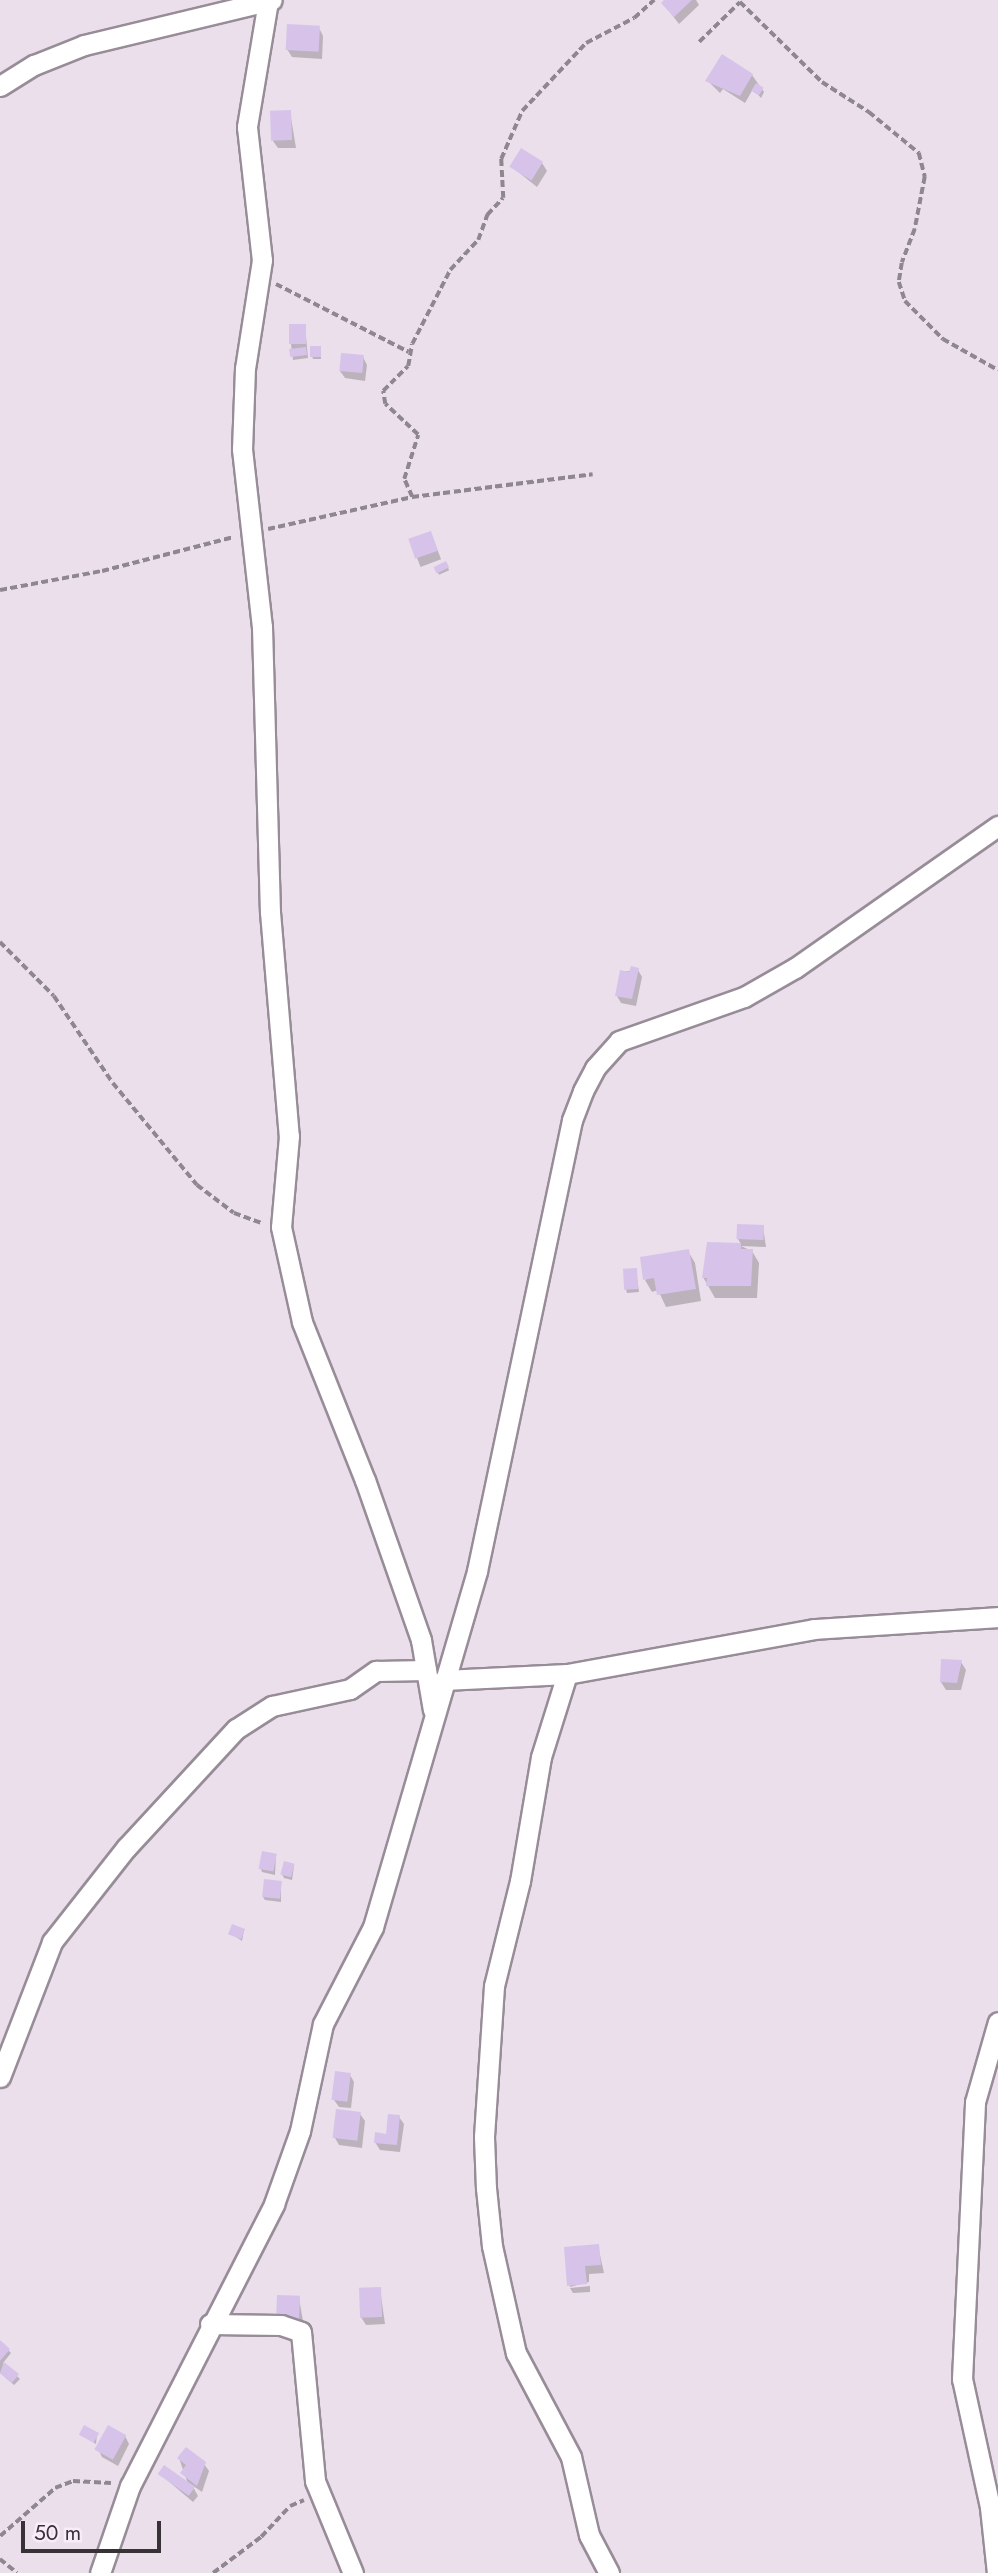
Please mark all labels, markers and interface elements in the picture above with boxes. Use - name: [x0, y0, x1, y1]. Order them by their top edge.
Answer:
- scale bar: [24, 2506, 164, 2550]
- text: 50 m: [34, 2518, 81, 2548]

